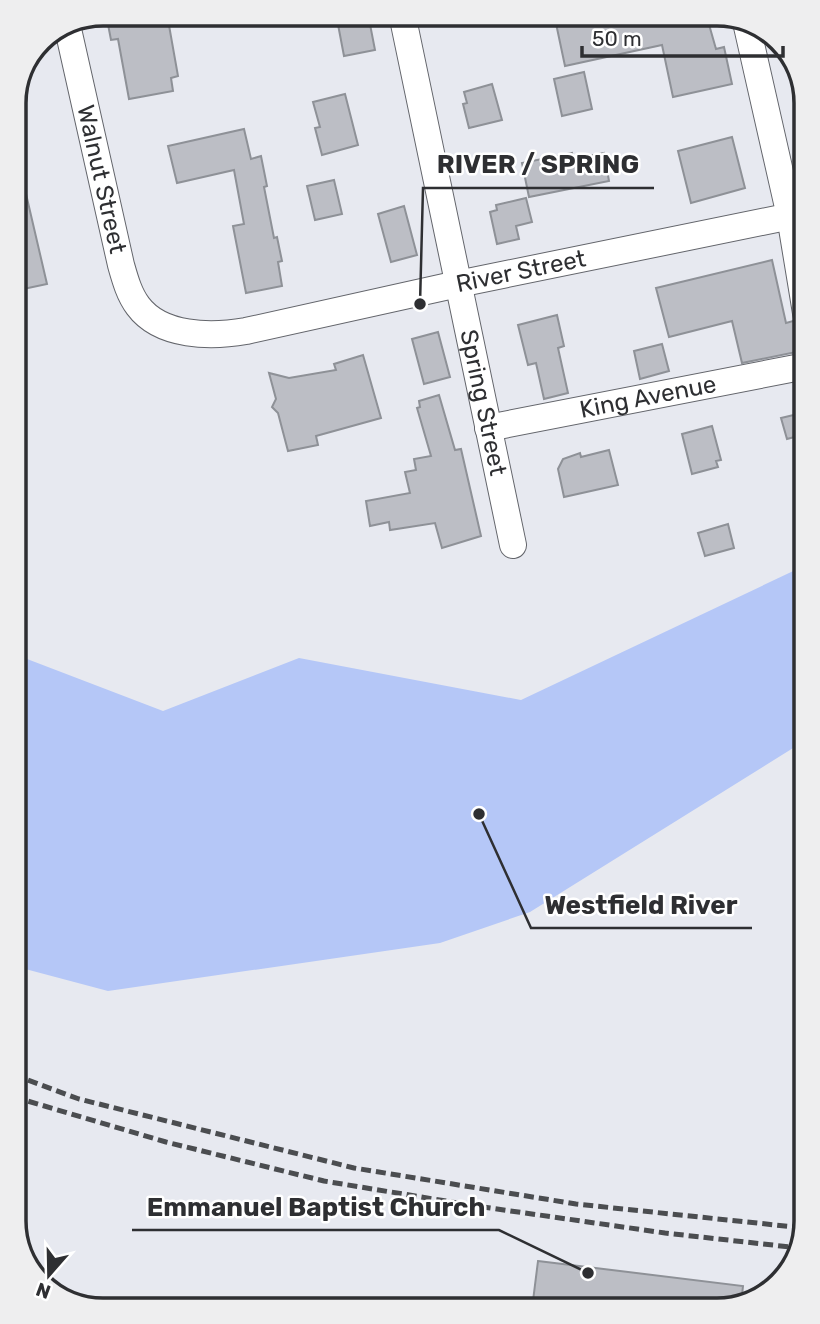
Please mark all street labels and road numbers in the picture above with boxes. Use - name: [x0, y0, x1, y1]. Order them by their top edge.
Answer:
- street label: Walnut Street: [71, 102, 132, 256]
- street label: River Street: [453, 244, 588, 298]
- street label: Spring Street: [454, 327, 512, 478]
- street label: King Avenue: [577, 370, 719, 424]

